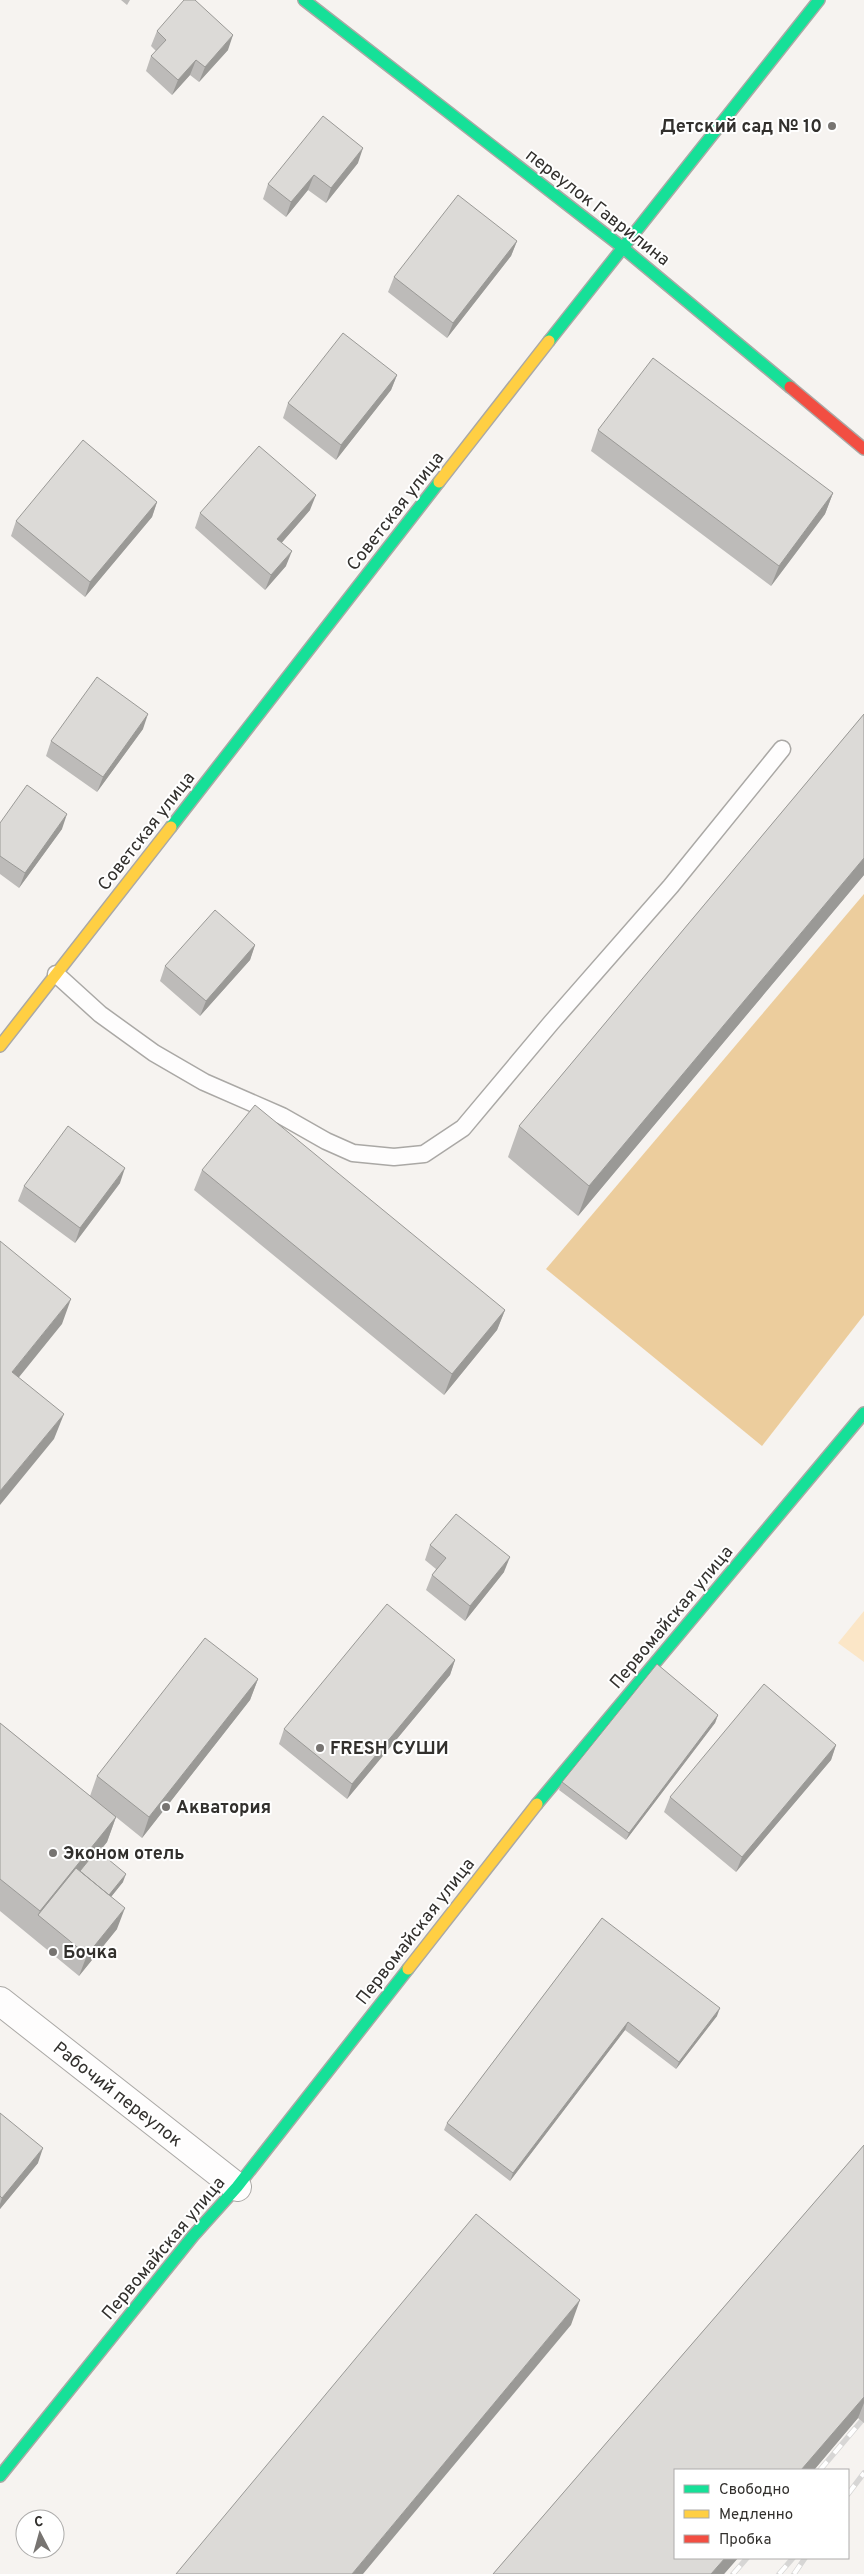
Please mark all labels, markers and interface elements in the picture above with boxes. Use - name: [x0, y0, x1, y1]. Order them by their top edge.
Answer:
- place label: Детский сад № 10: [660, 116, 822, 139]
- marker: Детский сад № 10: [826, 120, 838, 132]
- street label: переулок Гаврилина: [520, 145, 674, 272]
- street label: Советская улица: [342, 448, 450, 576]
- street label: Советская улица: [93, 768, 201, 896]
- street label: Первомайская улица: [605, 1542, 739, 1694]
- place label: FRESH СУШИ: [330, 1738, 449, 1761]
- marker: FRESH СУШИ: [314, 1742, 326, 1754]
- place label: Акватория: [176, 1797, 271, 1820]
- marker: Акватория: [160, 1801, 172, 1813]
- place label: Эконом отель: [63, 1843, 185, 1866]
- marker: Эконом отель: [47, 1847, 59, 1859]
- street label: Первомайская улица: [352, 1854, 481, 2010]
- place label: Бочка: [63, 1942, 117, 1965]
- marker: Бочка: [47, 1946, 59, 1958]
- street label: Рабочий переулок: [48, 2037, 186, 2153]
- street label: Первомайская улица: [97, 2173, 231, 2325]
- legend: [674, 2469, 849, 2559]
- text: Свободно: [719, 2481, 790, 2500]
- text: Медленно: [719, 2506, 793, 2525]
- north arrow: [15, 2509, 65, 2559]
- text: С: [33, 2514, 44, 2531]
- text: Пробка: [719, 2531, 771, 2550]

